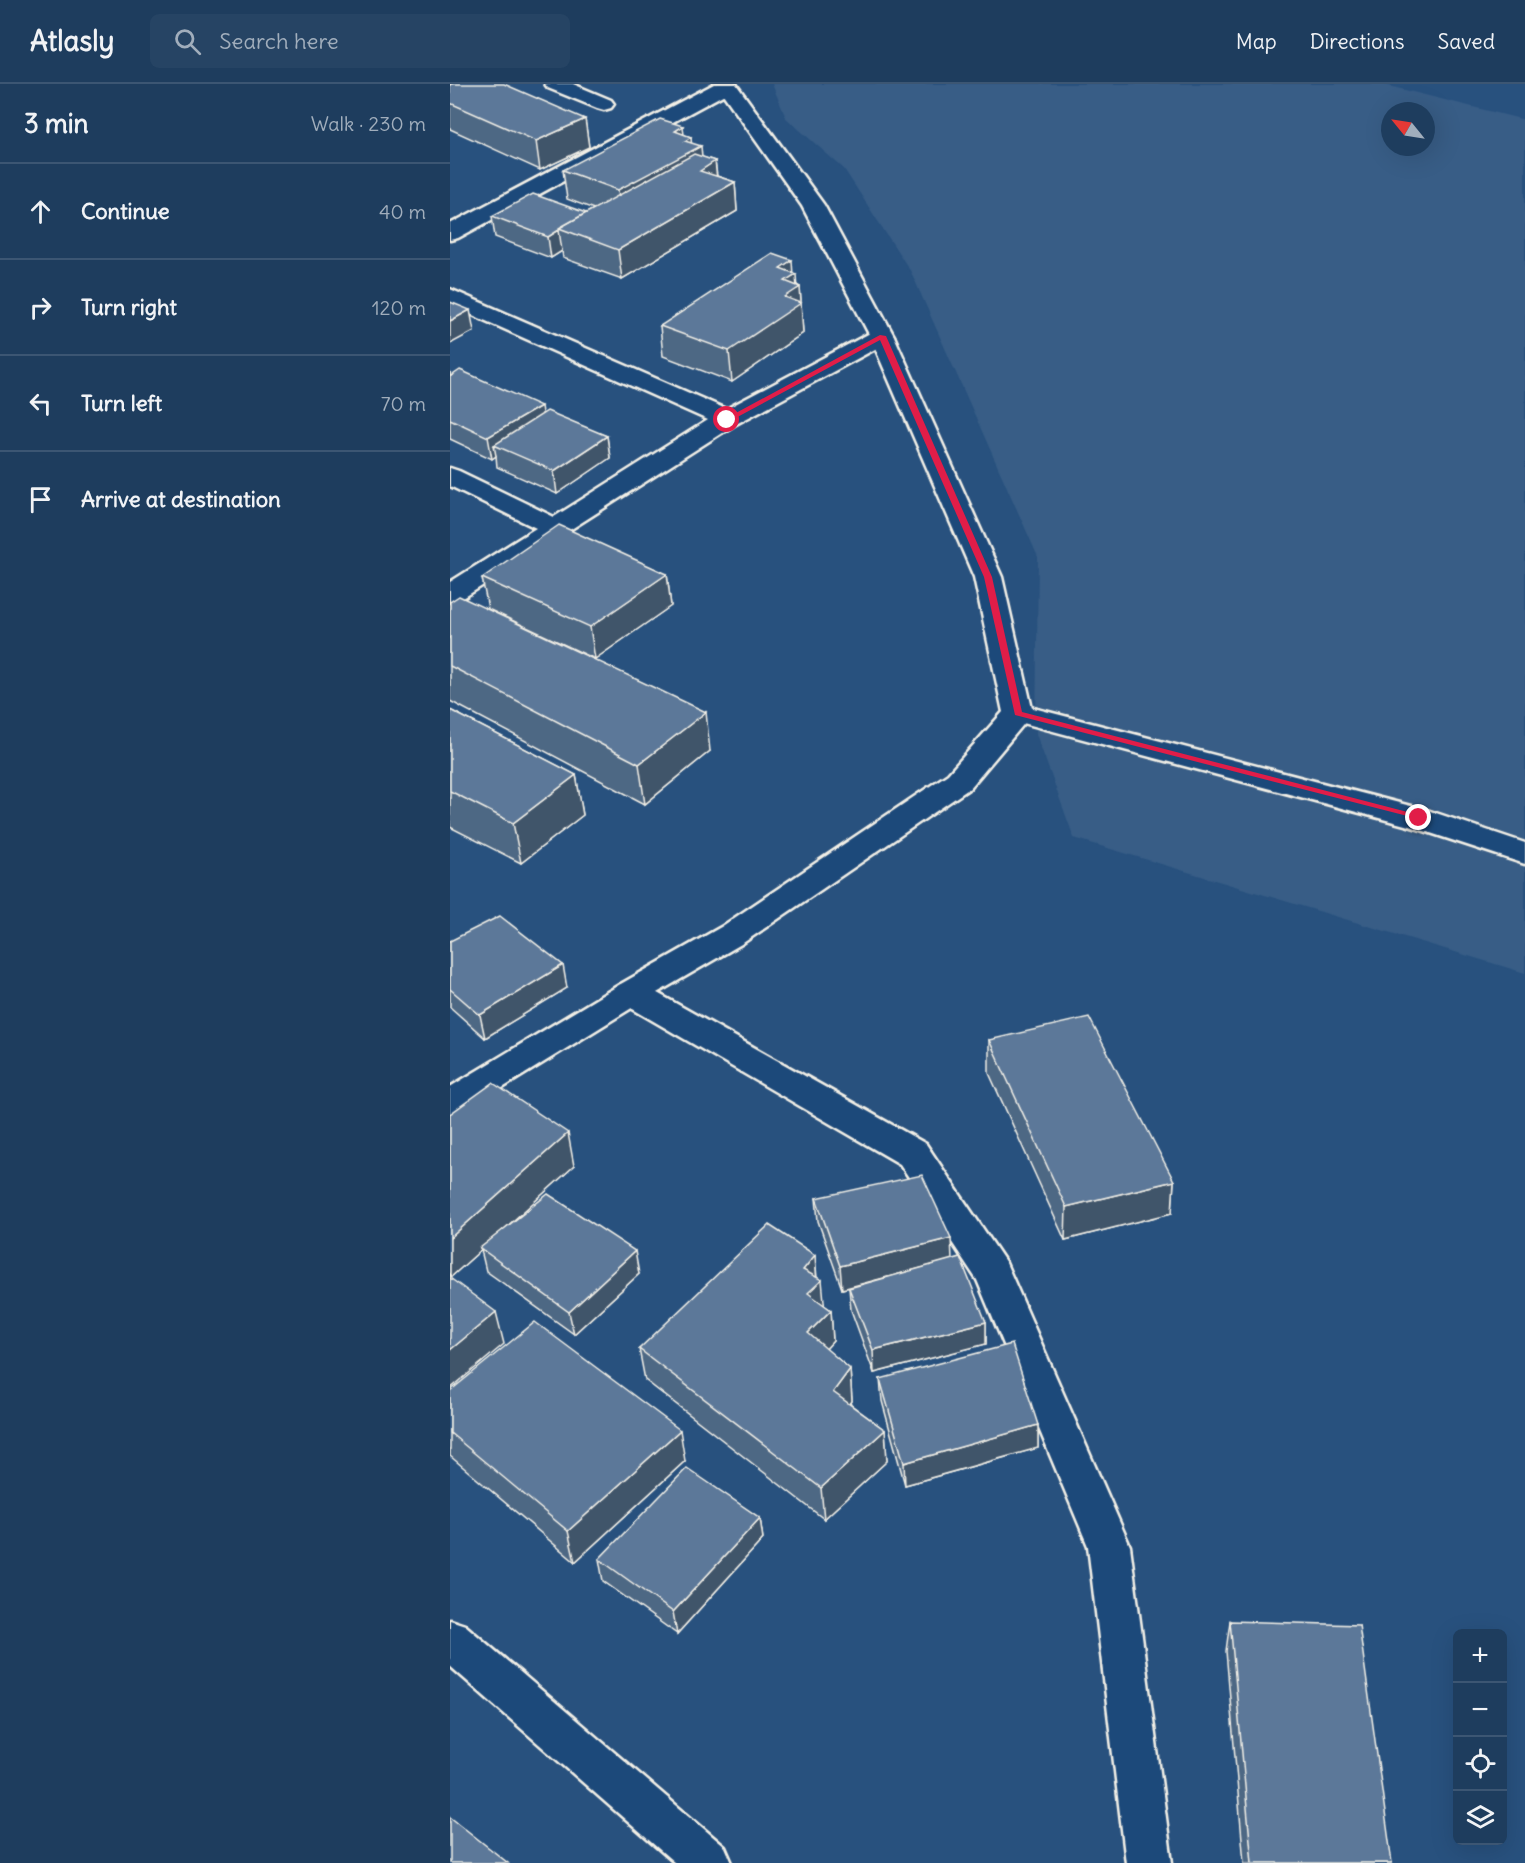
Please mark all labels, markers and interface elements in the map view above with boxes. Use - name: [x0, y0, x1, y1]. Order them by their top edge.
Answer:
- search box: [150, 14, 570, 68]
- text: Atlasly: [30, 23, 114, 59]
- icon: search: [171, 25, 204, 58]
- text: Search here: [219, 27, 339, 55]
- text: Map: [1236, 28, 1277, 55]
- text: Directions: [1310, 28, 1404, 55]
- text: Saved: [1437, 28, 1495, 55]
- north arrow: [1381, 102, 1435, 156]
- text: 3 min: [24, 107, 89, 140]
- text: Walk · 230 m: [311, 111, 426, 136]
- icon: ahead: [24, 195, 57, 228]
- text: Continue: [81, 197, 170, 225]
- text: 40 m: [379, 199, 426, 224]
- icon: right: [24, 291, 57, 324]
- text: Turn right: [81, 293, 177, 321]
- text: 120 m: [372, 295, 426, 320]
- icon: left: [24, 387, 57, 420]
- text: Turn left: [81, 389, 162, 417]
- text: 70 m: [381, 391, 426, 416]
- route start: [713, 406, 739, 432]
- icon: arrive: [24, 483, 57, 516]
- text: Arrive at destination: [81, 485, 281, 513]
- route end: [1405, 804, 1431, 830]
- map controls: [1453, 1629, 1507, 1845]
- button: +: [1453, 1629, 1507, 1683]
- button: −: [1453, 1683, 1507, 1737]
- button: locate: [1453, 1737, 1507, 1791]
- button: layers: [1453, 1791, 1507, 1845]

